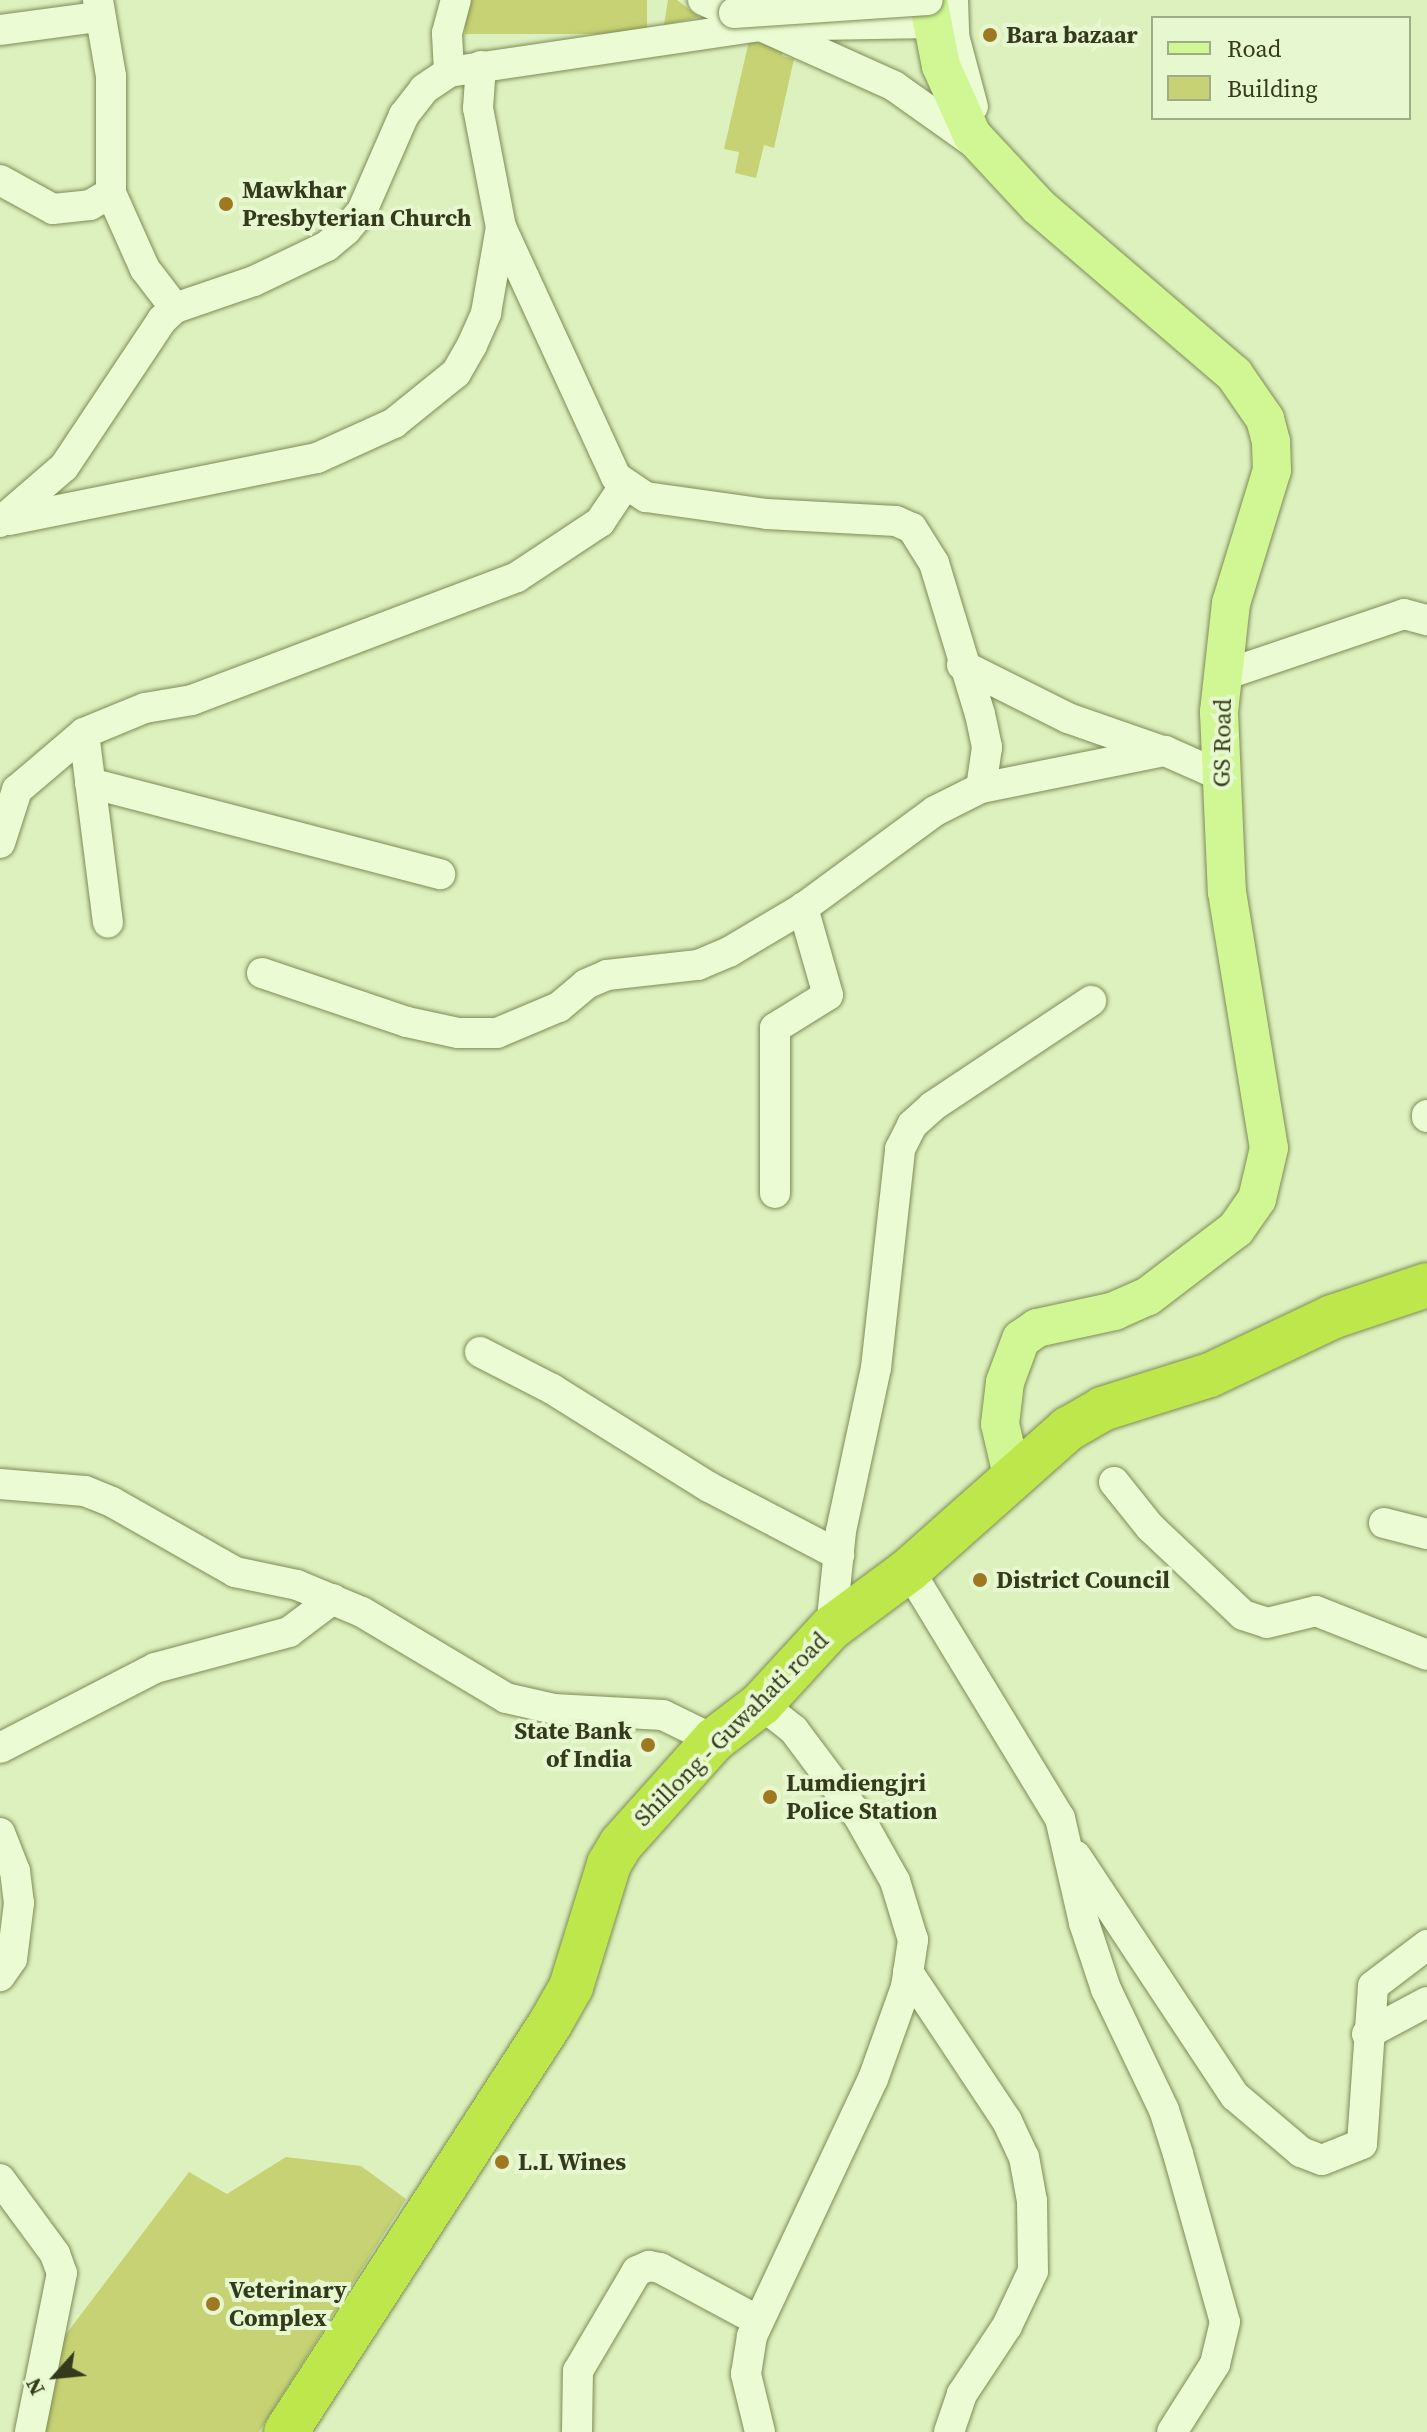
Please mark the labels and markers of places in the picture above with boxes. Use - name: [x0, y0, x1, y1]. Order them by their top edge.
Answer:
- place label: Bara bazaar: [1006, 21, 1138, 49]
- marker: Bara bazaar: [981, 26, 999, 44]
- place label: Mawkhar Presbyterian Church: [242, 176, 472, 232]
- marker: Mawkhar Presbyterian Church: [217, 195, 235, 213]
- place label: District Council: [996, 1566, 1170, 1594]
- marker: District Council: [971, 1571, 989, 1589]
- place label: State Bank of India: [514, 1717, 632, 1773]
- marker: State Bank of India: [639, 1736, 657, 1754]
- place label: Lumdiengjri Police Station: [786, 1769, 937, 1825]
- marker: Lumdiengjri Police Station: [761, 1788, 779, 1806]
- place label: L.L Wines: [518, 2148, 627, 2176]
- marker: L.L Wines: [493, 2153, 511, 2171]
- place label: Veterinary Complex: [229, 2276, 347, 2332]
- marker: Veterinary Complex: [204, 2295, 222, 2313]

